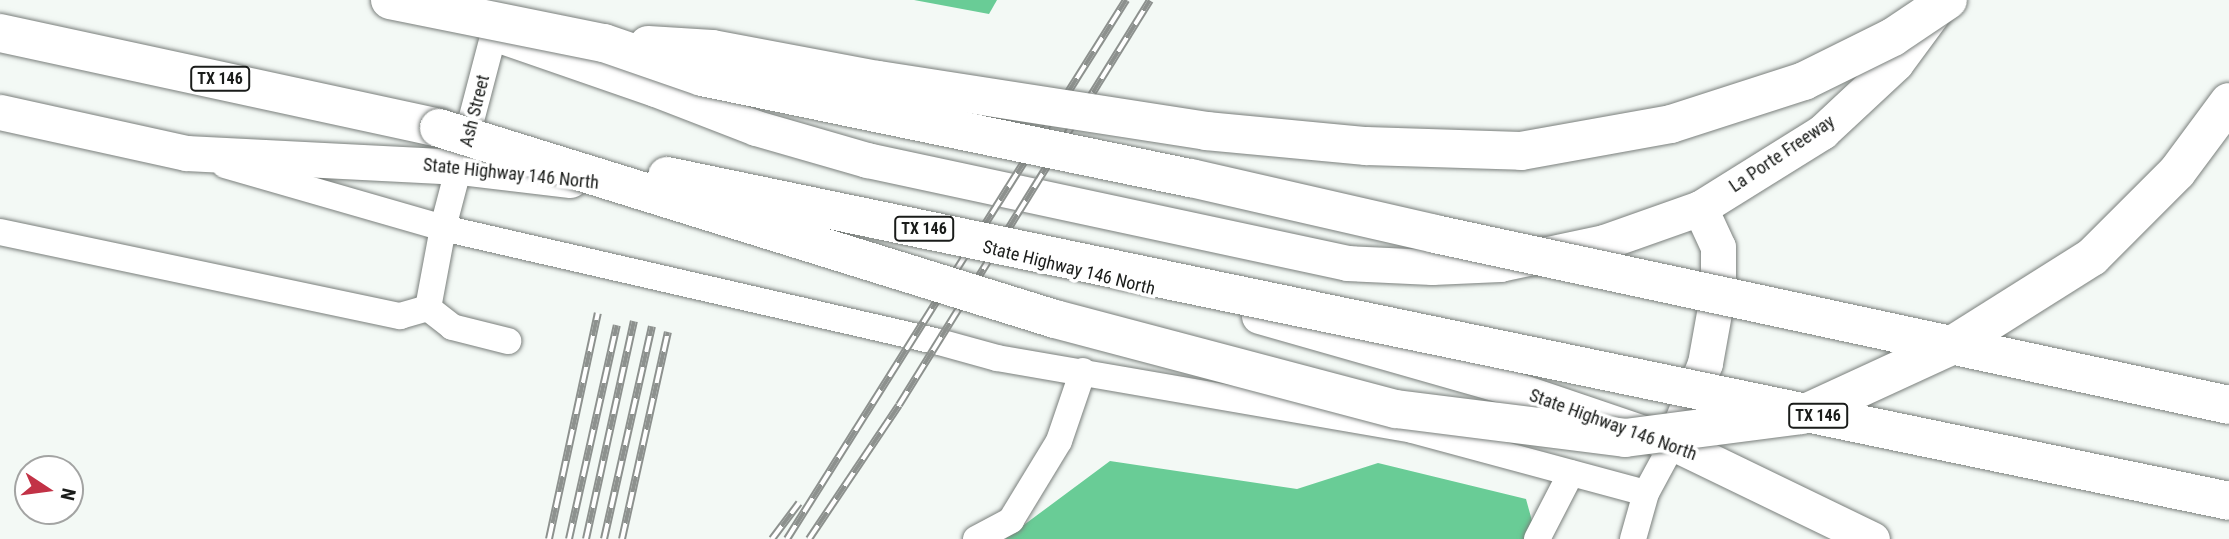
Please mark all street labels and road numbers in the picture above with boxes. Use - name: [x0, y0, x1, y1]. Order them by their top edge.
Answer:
- road number: TX 146: [188, 66, 252, 92]
- street label: Ash Street: [456, 73, 494, 149]
- street label: La Porte Freeway: [1725, 111, 1839, 197]
- street label: State Highway 146 North: [422, 154, 600, 194]
- road number: TX 146: [892, 216, 956, 242]
- street label: State Highway 146 North: [981, 236, 1157, 300]
- street label: State Highway 146 North: [1526, 385, 1700, 465]
- road number: TX 146: [1786, 404, 1850, 428]

